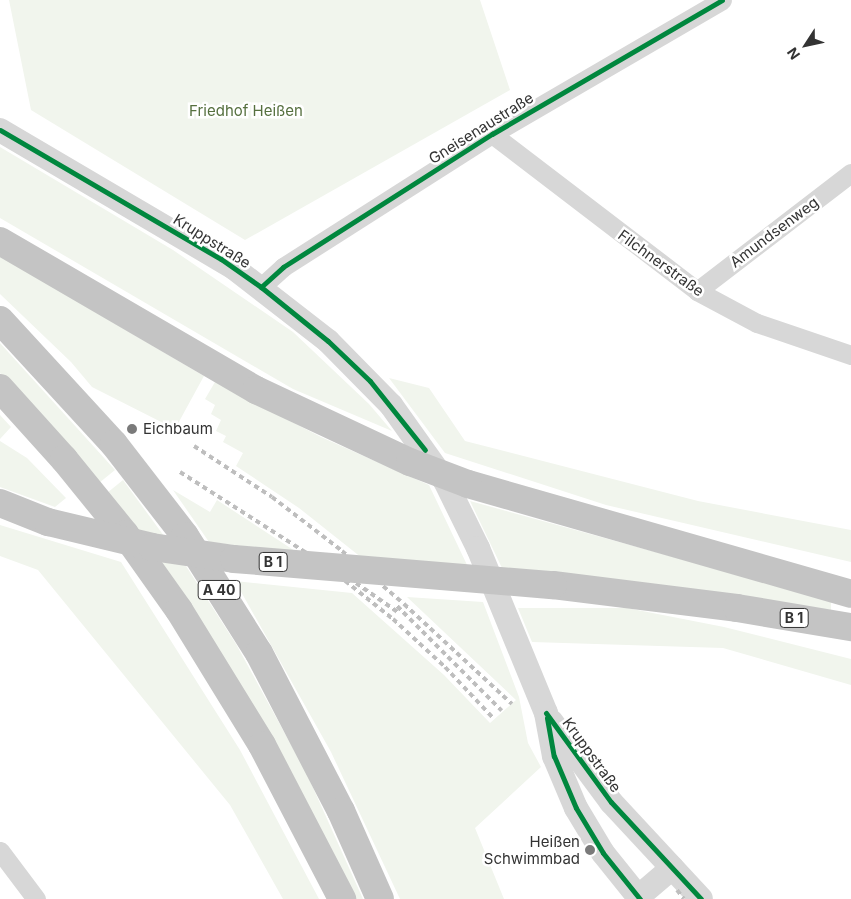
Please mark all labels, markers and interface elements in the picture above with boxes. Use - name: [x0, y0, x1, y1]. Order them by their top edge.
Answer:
- north arrow: [781, 20, 831, 70]
- text: N: [783, 45, 803, 63]
- street label: Gneisenaustraße: [425, 89, 537, 167]
- park label: Friedhof Heißen: [189, 102, 303, 120]
- street label: Amundsenweg: [726, 193, 822, 271]
- street label: Kruppstraße: [170, 210, 254, 272]
- street label: Filchnerstraße: [615, 226, 707, 300]
- place label: Eichbaum: [143, 420, 213, 438]
- marker: Eichbaum: [125, 422, 139, 436]
- road number: B 1: [258, 550, 288, 574]
- road number: A 40: [196, 578, 242, 602]
- road number: B 1: [779, 606, 809, 630]
- street label: Kruppstraße: [559, 714, 625, 796]
- place label: Heißen Schwimmbad: [484, 832, 580, 867]
- marker: Heißen Schwimmbad: [584, 844, 596, 856]

